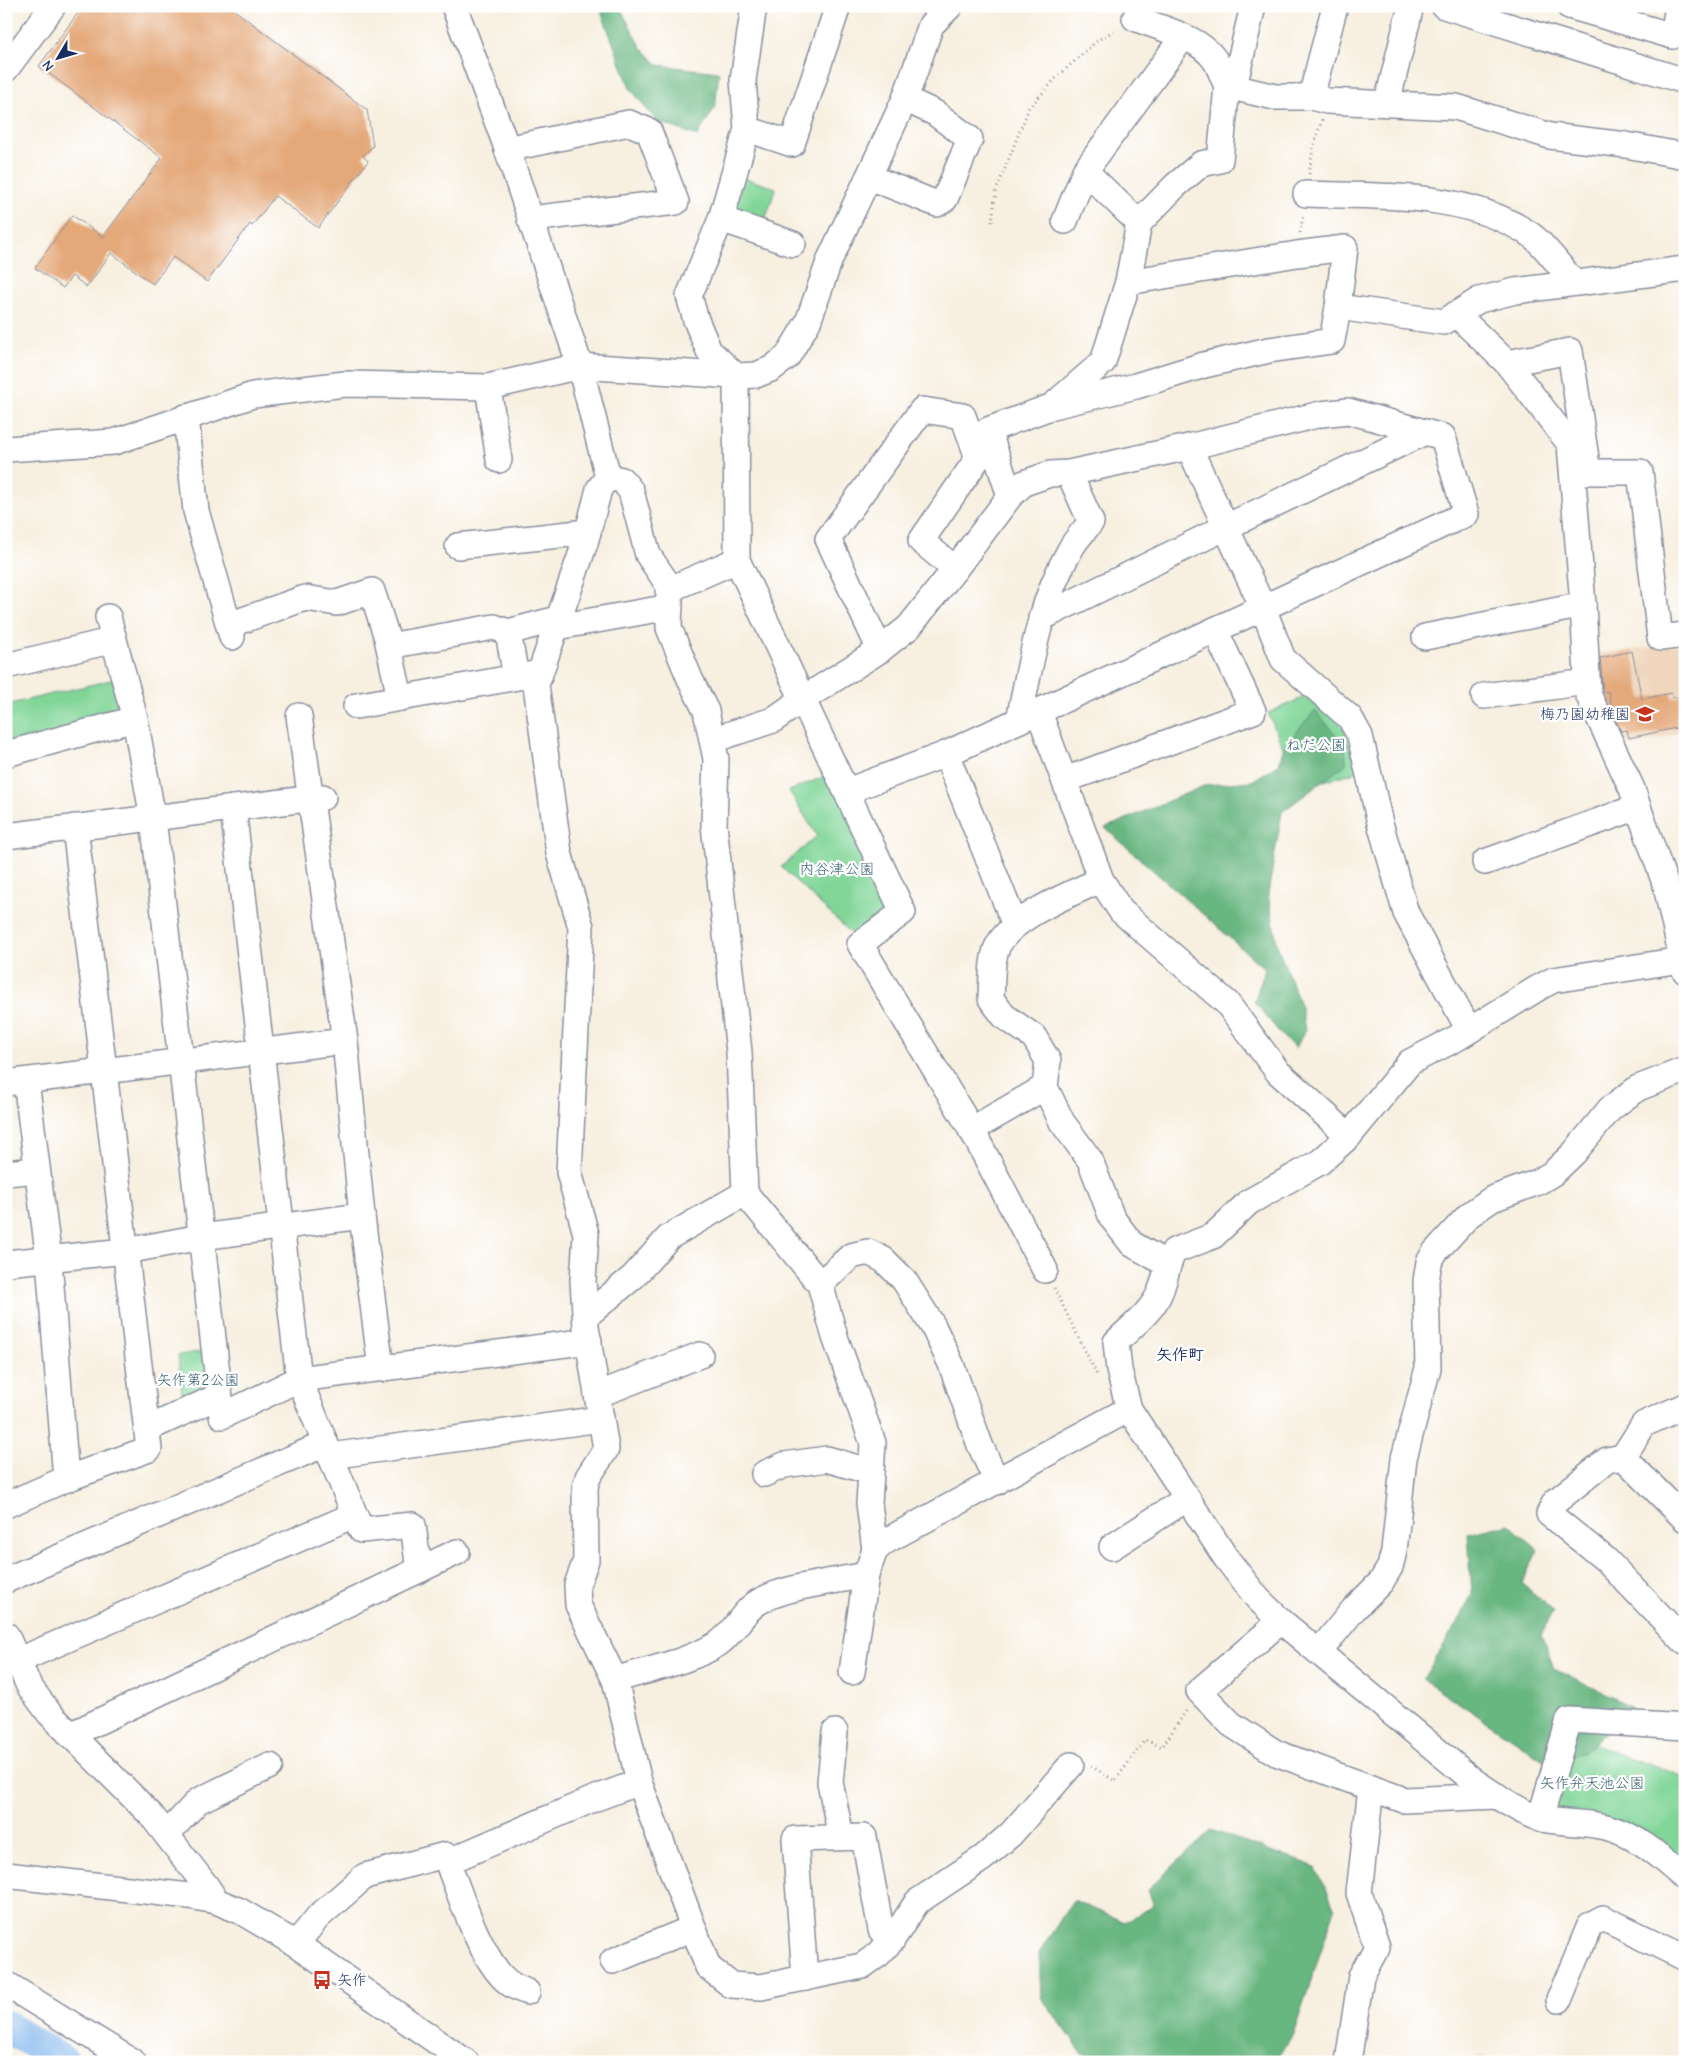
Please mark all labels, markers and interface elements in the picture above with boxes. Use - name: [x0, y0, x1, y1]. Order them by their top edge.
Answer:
- north arrow: [32, 32, 82, 82]
- text: N: [39, 57, 58, 75]
- school or university icon: 梅乃園幼稚園: [1634, 703, 1656, 725]
- place label: 梅乃園幼稚園: [1540, 705, 1630, 723]
- park label: ねだ公園: [1286, 736, 1346, 754]
- park label: 内谷津公園: [799, 860, 875, 878]
- district label: 矢作町: [1156, 1346, 1204, 1364]
- park label: 矢作第2公園: [157, 1371, 239, 1389]
- park label: 矢作弁天池公園: [1539, 1774, 1645, 1792]
- bus stop icon: 矢作: [311, 1969, 333, 1991]
- place label: 矢作: [337, 1971, 367, 1989]

